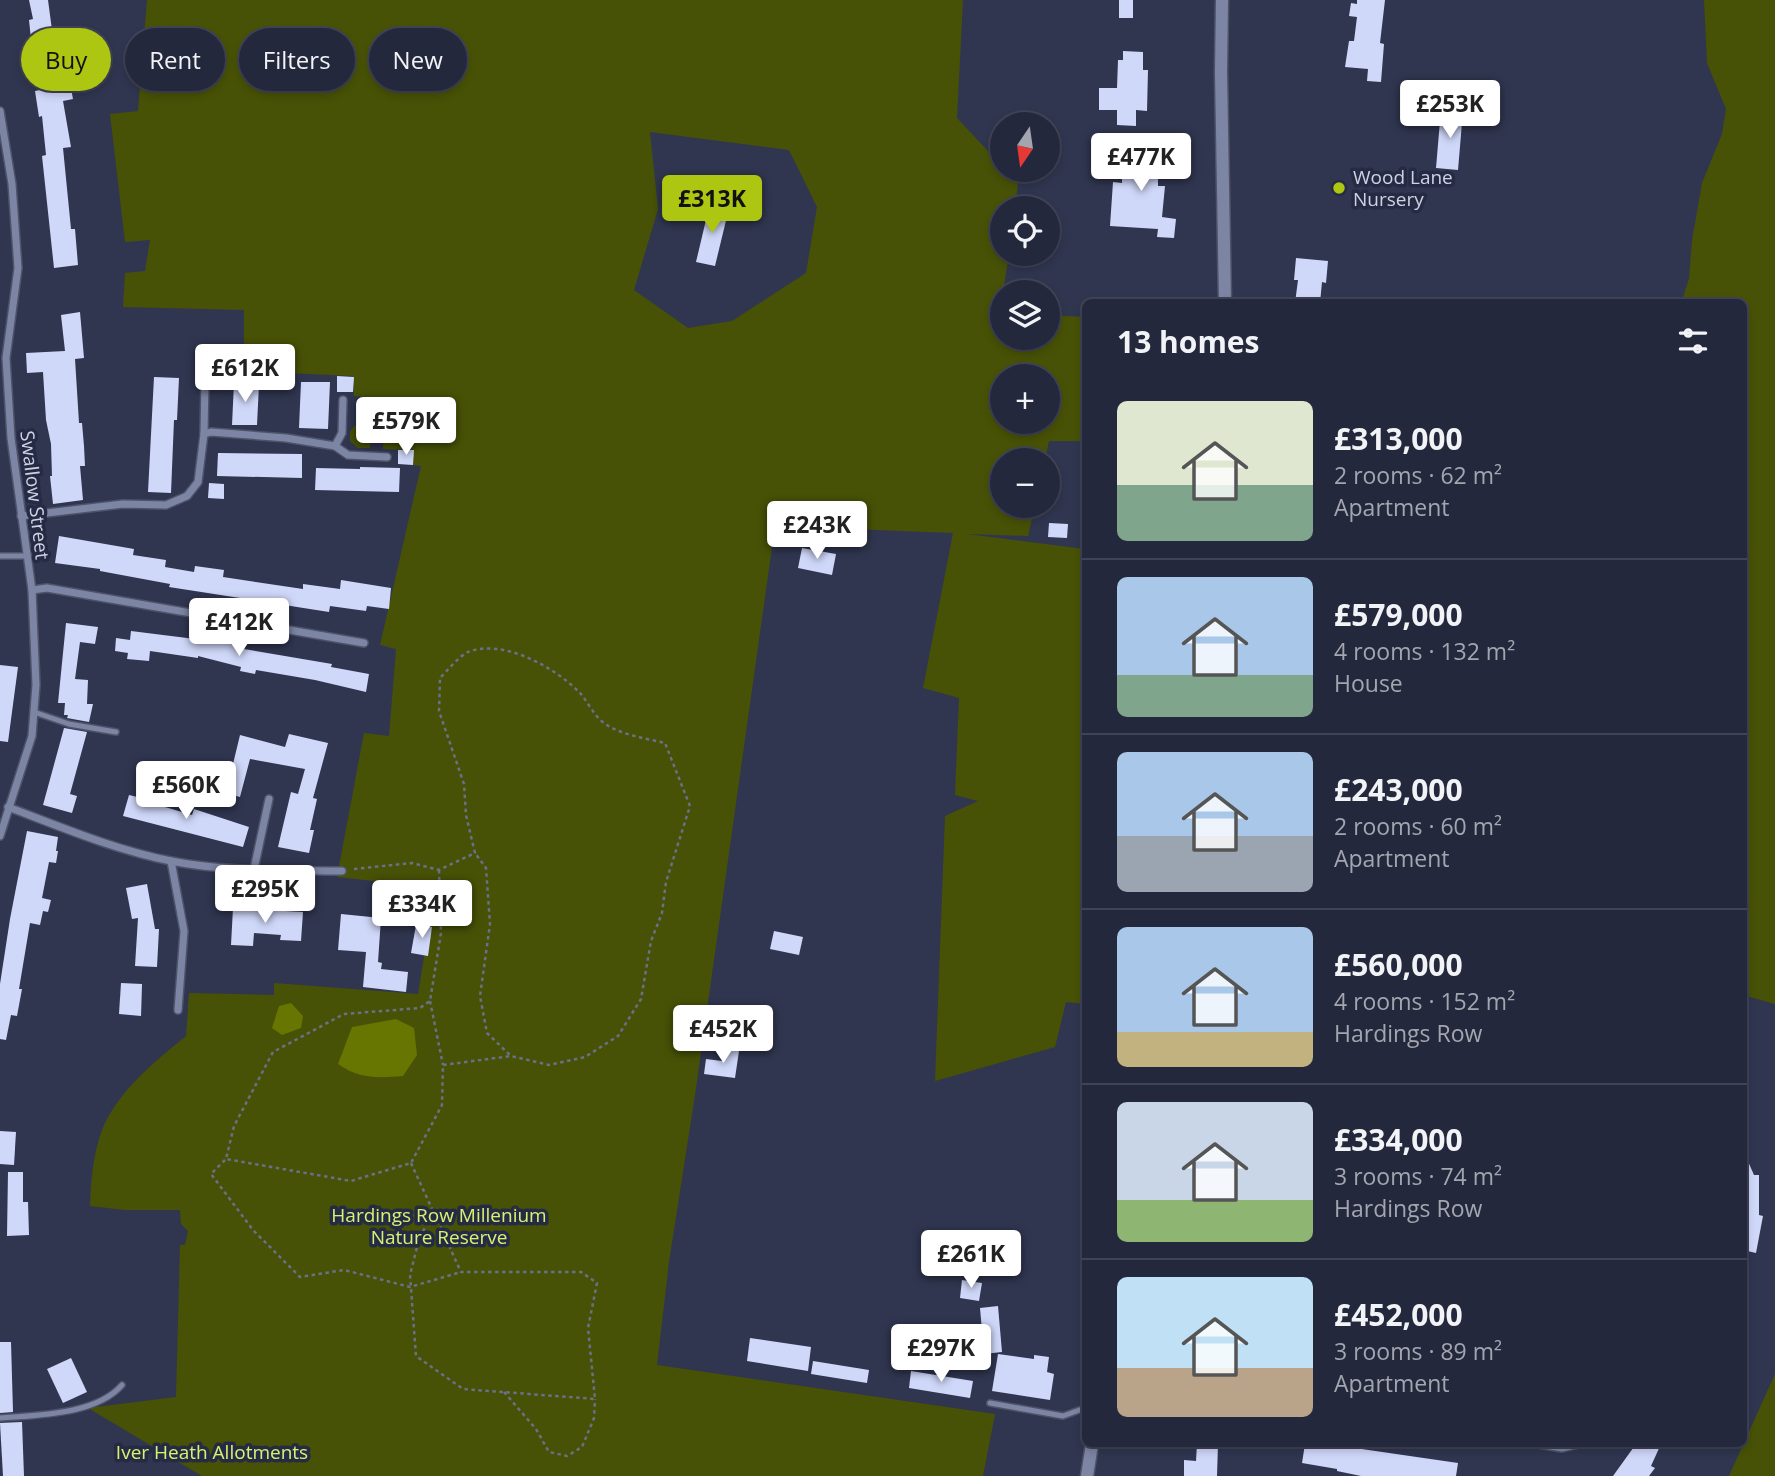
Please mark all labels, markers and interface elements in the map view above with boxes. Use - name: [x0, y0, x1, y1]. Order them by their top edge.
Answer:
- chip: Buy: [21, 28, 111, 91]
- chip: Rent: [125, 28, 225, 91]
- chip: Filters: [239, 28, 355, 91]
- chip: New: [369, 28, 467, 91]
- pin: £253K: [1401, 80, 1499, 140]
- text: £253K: [1416, 87, 1484, 119]
- north arrow: [990, 112, 1060, 182]
- map controls: [990, 112, 1060, 518]
- pin: £477K: [1092, 134, 1190, 193]
- text: £477K: [1107, 140, 1175, 172]
- place label: Wood Lane Nursery: [1353, 164, 1453, 212]
- pin: £313K: [663, 176, 761, 235]
- marker: Wood Lane Nursery: [1331, 180, 1347, 196]
- text: £313K: [678, 182, 746, 214]
- button: locate: [990, 196, 1060, 266]
- button: layers: [990, 280, 1060, 350]
- text: 13 homes: [1117, 321, 1260, 362]
- icon: filters: [1674, 322, 1712, 360]
- pin: £612K: [196, 344, 294, 404]
- text: £612K: [211, 351, 279, 383]
- button: +: [990, 364, 1060, 434]
- pin: £579K: [357, 398, 455, 457]
- text: £579K: [372, 404, 440, 436]
- text: £313,000: [1334, 418, 1463, 459]
- street label: Swallow Street: [14, 429, 56, 561]
- icon: home: [1173, 429, 1257, 513]
- button: −: [990, 448, 1060, 518]
- text: 2 rooms · 62 m²: [1334, 459, 1502, 491]
- text: Apartment: [1334, 491, 1450, 523]
- pin: £243K: [768, 502, 866, 561]
- text: £243K: [783, 508, 851, 540]
- text: £579,000: [1334, 594, 1463, 635]
- pin: £412K: [190, 598, 288, 658]
- text: £412K: [205, 605, 273, 637]
- icon: home: [1173, 605, 1257, 689]
- text: 4 rooms · 132 m²: [1334, 635, 1515, 667]
- text: House: [1334, 667, 1403, 699]
- pin: £560K: [137, 762, 235, 821]
- text: £560K: [152, 768, 220, 800]
- text: £243,000: [1334, 769, 1463, 810]
- icon: home: [1173, 780, 1257, 864]
- text: 2 rooms · 60 m²: [1334, 810, 1502, 842]
- text: Apartment: [1334, 842, 1450, 874]
- pin: £295K: [216, 866, 314, 925]
- text: £295K: [231, 872, 299, 904]
- pin: £334K: [373, 880, 471, 940]
- text: £334K: [388, 887, 456, 919]
- text: £560,000: [1334, 944, 1463, 985]
- icon: home: [1173, 955, 1257, 1039]
- text: 4 rooms · 152 m²: [1334, 985, 1515, 1017]
- pin: £452K: [674, 1006, 772, 1065]
- text: £452K: [689, 1012, 757, 1044]
- text: Hardings Row: [1334, 1017, 1482, 1049]
- text: £334,000: [1334, 1119, 1463, 1160]
- icon: home: [1173, 1130, 1257, 1214]
- text: 3 rooms · 74 m²: [1334, 1160, 1502, 1192]
- text: Hardings Row: [1334, 1192, 1482, 1224]
- park label: Hardings Row Millenium Nature Reserve: [331, 1202, 547, 1250]
- pin: £261K: [922, 1230, 1020, 1290]
- text: £261K: [937, 1237, 1005, 1269]
- text: £452,000: [1334, 1294, 1463, 1335]
- icon: home: [1173, 1305, 1257, 1389]
- pin: £297K: [892, 1324, 990, 1384]
- text: £297K: [907, 1331, 975, 1363]
- text: 3 rooms · 89 m²: [1334, 1335, 1502, 1367]
- text: Apartment: [1334, 1367, 1450, 1399]
- park label: Iver Heath Allotments: [116, 1439, 308, 1465]

